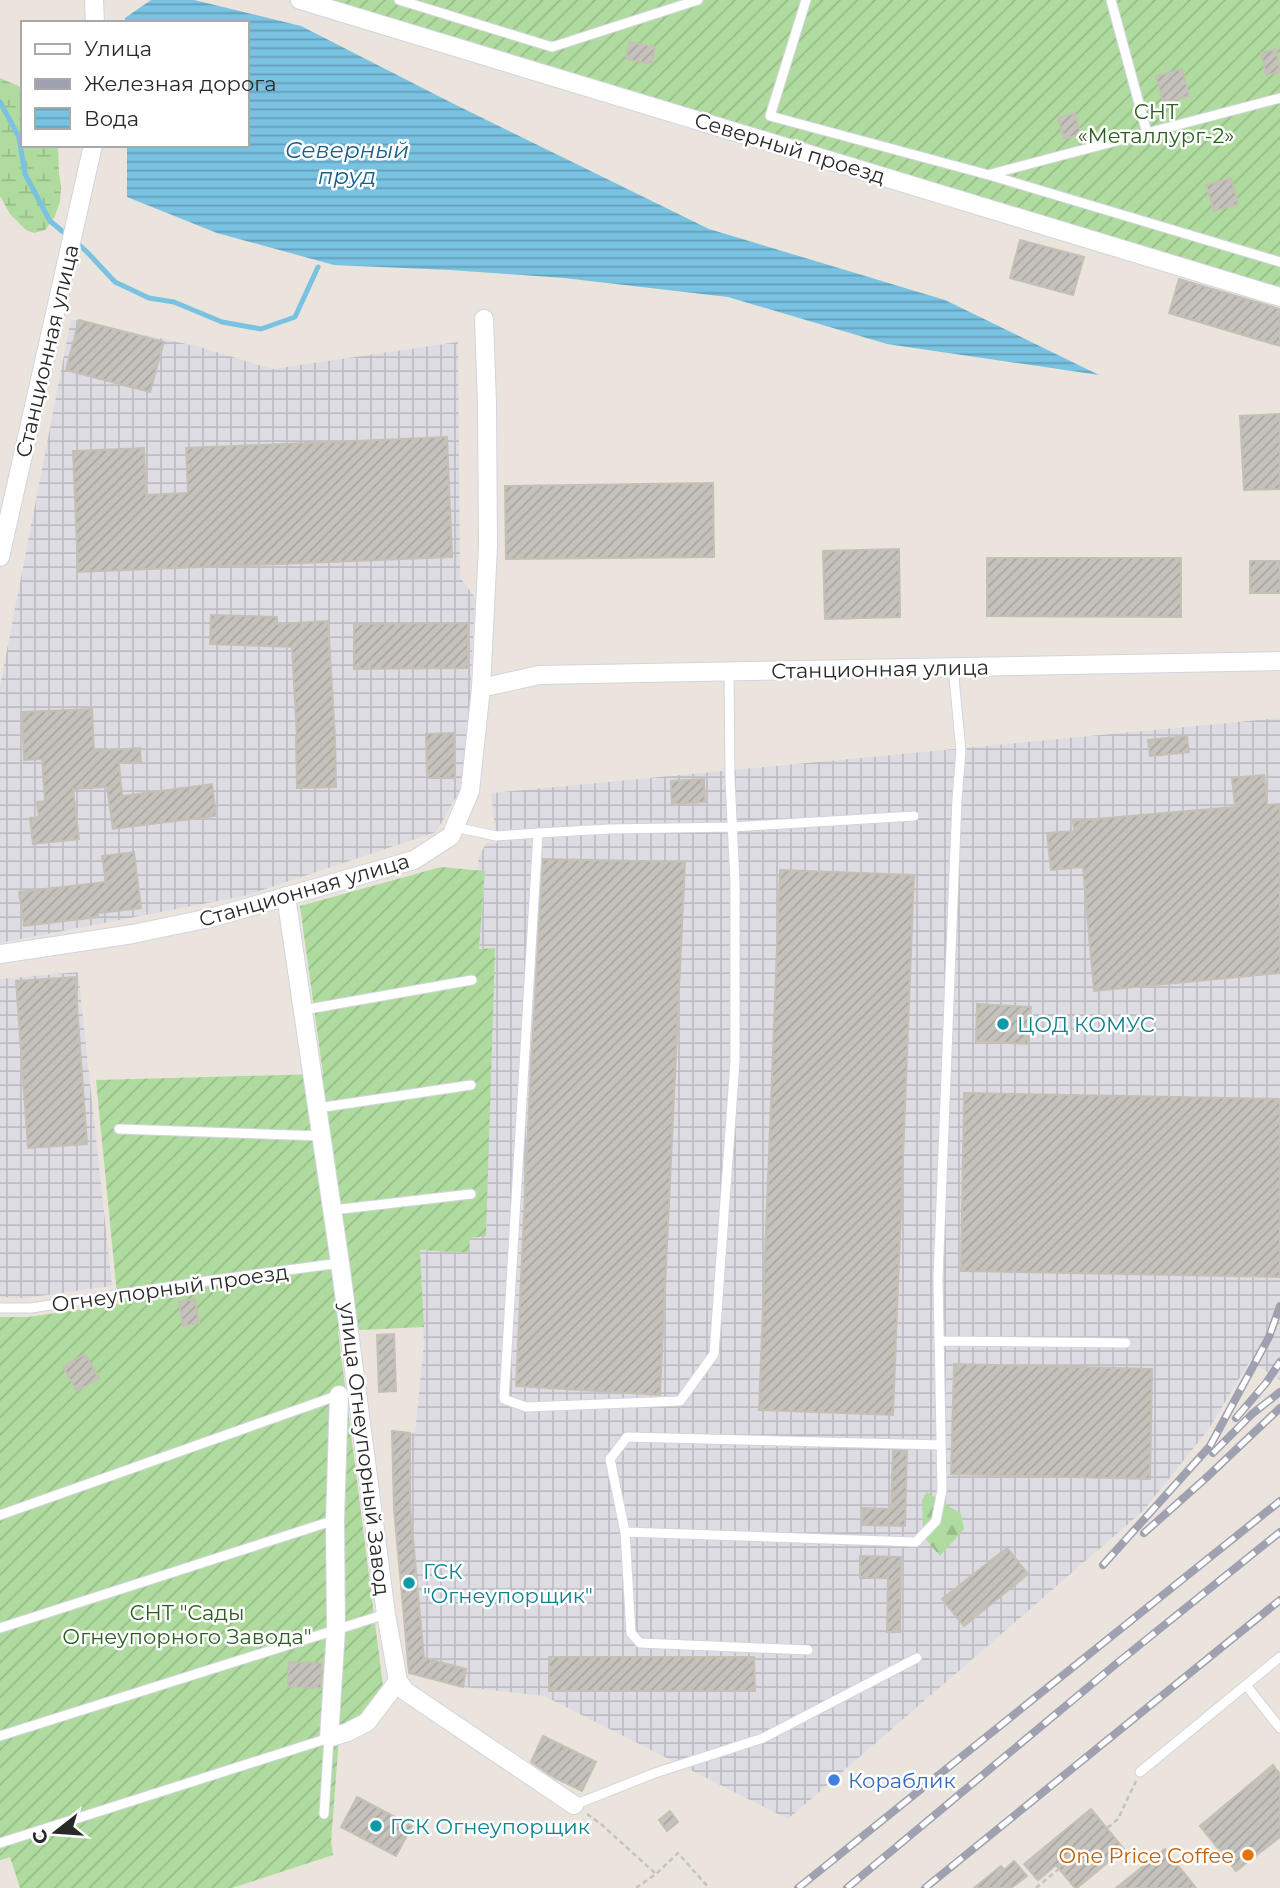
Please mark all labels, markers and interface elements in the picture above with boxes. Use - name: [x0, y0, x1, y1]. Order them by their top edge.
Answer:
- legend: [21, 21, 248, 147]
- text: Улица: [84, 36, 152, 61]
- text: Железная дорога: [84, 71, 276, 96]
- park label: СНТ «Металлург-2»: [1078, 99, 1234, 148]
- text: Вода: [84, 106, 139, 131]
- street label: Северный проезд: [692, 107, 888, 189]
- water label: Северный пруд: [285, 136, 409, 190]
- street label: Станционная улица: [10, 242, 84, 460]
- street label: Станционная улица: [771, 655, 989, 683]
- street label: Станционная улица: [196, 848, 412, 932]
- place label: ЦОД КОМУС: [1017, 1012, 1155, 1037]
- marker: ЦОД КОМУС: [995, 1016, 1011, 1032]
- street label: Огнеупорный проезд: [50, 1259, 290, 1317]
- street label: улица Огнеупорный Завод: [334, 1300, 395, 1597]
- place label: ГСК "Огнеупорщик": [423, 1559, 593, 1608]
- marker: ГСК "Огнеупорщик": [401, 1575, 417, 1591]
- park label: СНТ "Сады Огнеупорного Завода": [62, 1600, 312, 1649]
- place label: Кораблик: [848, 1768, 956, 1793]
- marker: Кораблик: [826, 1772, 842, 1788]
- north arrow: [21, 1797, 91, 1867]
- place label: ГСК Огнеупорщик: [390, 1814, 590, 1839]
- marker: ГСК Огнеупорщик: [368, 1818, 384, 1834]
- text: С: [27, 1827, 53, 1847]
- place label: One Price Coffee: [1059, 1843, 1234, 1868]
- marker: One Price Coffee: [1240, 1847, 1256, 1863]

